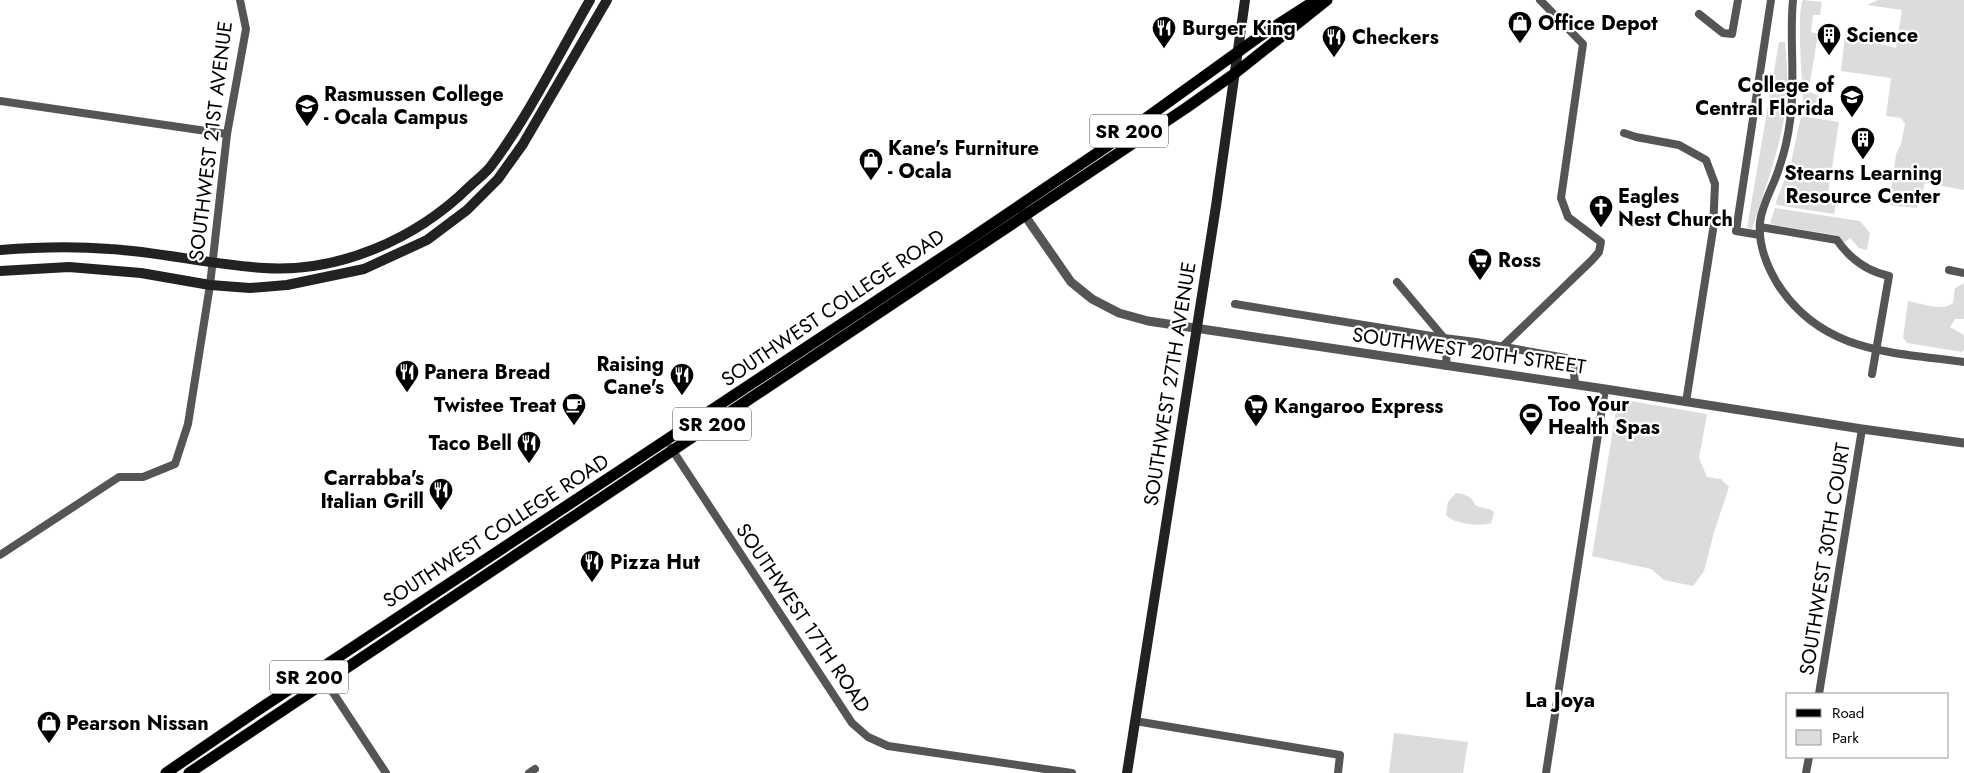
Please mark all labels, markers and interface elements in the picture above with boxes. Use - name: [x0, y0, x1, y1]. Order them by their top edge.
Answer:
- place label: Office Depot: [1538, 9, 1658, 38]
- shop icon: Office Depot: [1507, 10, 1533, 44]
- place label: Burger King: [1182, 14, 1296, 43]
- restaurant icon: Burger King: [1151, 15, 1177, 49]
- street label: SOUTHWEST 21ST AVENUE: [182, 20, 240, 262]
- place label: Science: [1846, 21, 1918, 50]
- building icon: Science: [1816, 22, 1842, 56]
- place label: Checkers: [1352, 23, 1439, 52]
- restaurant icon: Checkers: [1321, 24, 1347, 58]
- place label: College of Central Florida: [1695, 71, 1835, 123]
- place label: Rasmussen College - Ocala Campus: [324, 80, 504, 132]
- school or university icon: College of Central Florida: [1839, 84, 1865, 118]
- school or university icon: Rasmussen College - Ocala Campus: [294, 93, 320, 127]
- road number: SR 200: [1090, 114, 1168, 148]
- building icon: Stearns Learning Resource Center: [1850, 126, 1876, 160]
- place label: Kane's Furniture - Ocala: [888, 134, 1039, 186]
- shop icon: Kane's Furniture - Ocala: [858, 147, 884, 181]
- place label: Stearns Learning Resource Center: [1784, 159, 1942, 211]
- place label: Eagles Nest Church: [1618, 182, 1733, 234]
- church icon: Eagles Nest Church: [1588, 194, 1614, 228]
- street label: SOUTHWEST COLLEGE ROAD: [715, 222, 951, 394]
- place label: Ross: [1498, 246, 1541, 275]
- supermarket icon: Ross: [1467, 247, 1493, 281]
- street label: SOUTHWEST 27TH AVENUE: [1136, 260, 1204, 508]
- street label: SOUTHWEST 20TH STREET: [1350, 320, 1588, 382]
- place label: Raising Cane's: [596, 350, 664, 402]
- place label: Panera Bread: [424, 358, 550, 387]
- restaurant icon: Panera Bread: [394, 359, 420, 393]
- restaurant icon: Raising Cane's: [669, 362, 695, 396]
- place label: Too Your Health Spas: [1548, 390, 1660, 442]
- place label: Twistee Treat: [434, 391, 557, 420]
- cafe icon: Twistee Treat: [561, 392, 587, 426]
- place label: Kangaroo Express: [1274, 392, 1443, 421]
- supermarket icon: Kangaroo Express: [1243, 393, 1269, 427]
- sports icon: Too Your Health Spas: [1518, 402, 1544, 436]
- road number: SR 200: [673, 408, 751, 440]
- place label: Taco Bell: [429, 429, 512, 458]
- restaurant icon: Taco Bell: [516, 430, 542, 464]
- street label: SOUTHWEST 30TH COURT: [1792, 440, 1858, 677]
- street label: SOUTHWEST COLLEGE ROAD: [377, 447, 615, 615]
- place label: Carrabba's Italian Grill: [320, 464, 424, 516]
- restaurant icon: Carrabba's Italian Grill: [428, 477, 454, 511]
- street label: SOUTHWEST 17TH ROAD: [729, 517, 877, 719]
- place label: Pizza Hut: [610, 548, 700, 577]
- restaurant icon: Pizza Hut: [579, 549, 605, 583]
- road number: SR 200: [270, 660, 348, 694]
- district label: La Joya: [1525, 685, 1595, 715]
- legend: [1786, 693, 1949, 758]
- text: Road: [1832, 702, 1864, 724]
- place label: Pearson Nissan: [66, 709, 209, 738]
- shop icon: Pearson Nissan: [36, 710, 62, 744]
- text: Park: [1832, 727, 1859, 749]

